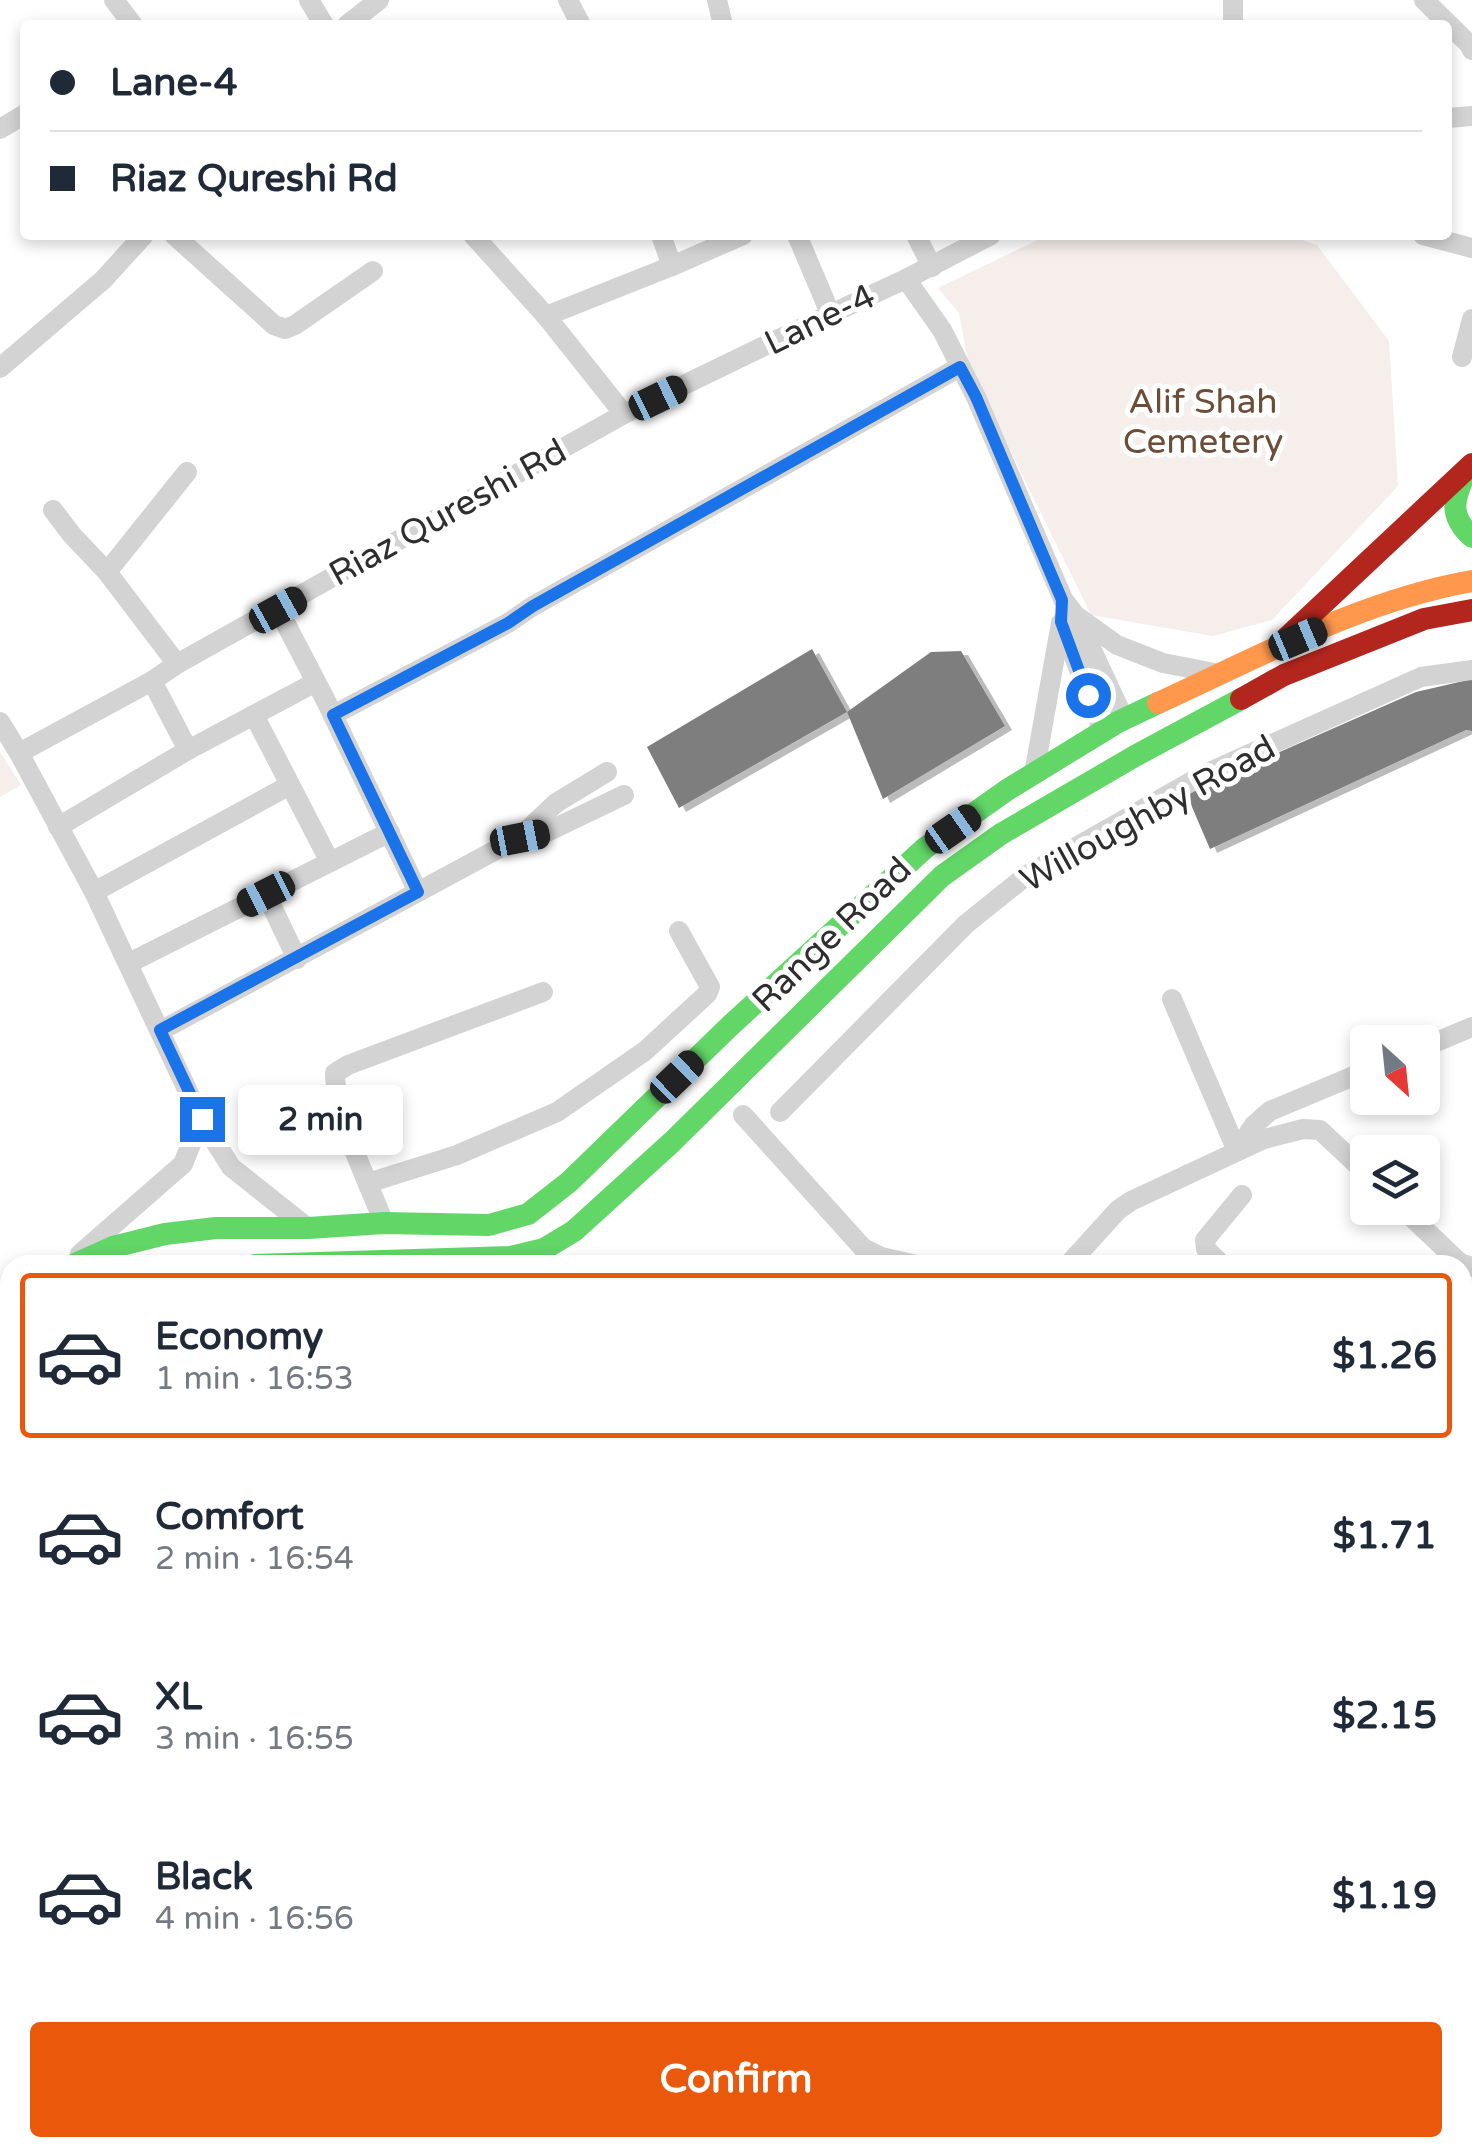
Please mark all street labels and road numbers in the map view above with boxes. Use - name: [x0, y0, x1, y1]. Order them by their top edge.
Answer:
- street label: Lane-4: [758, 275, 882, 365]
- street label: Riaz Qureshi Rd: [322, 430, 574, 596]
- street label: Willoughby Road: [1013, 727, 1283, 901]
- street label: Range Road: [744, 849, 920, 1021]

